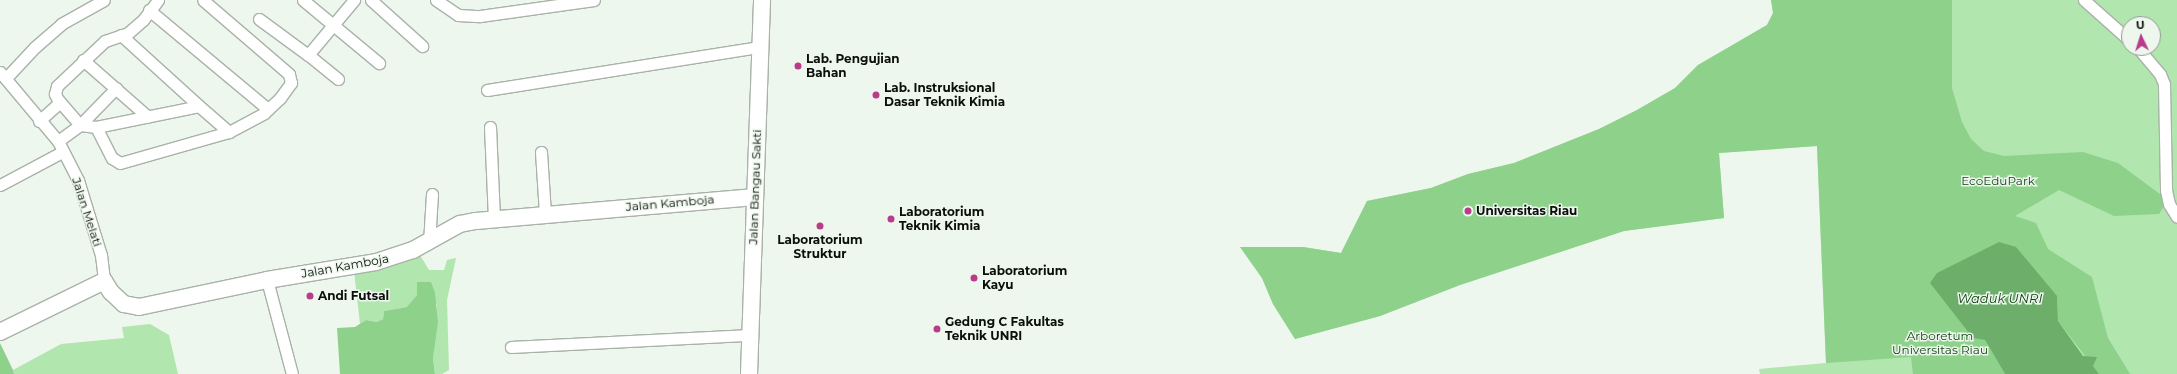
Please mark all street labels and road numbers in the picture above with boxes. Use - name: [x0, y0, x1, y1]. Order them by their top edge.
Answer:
- street label: Jalan Bangau Sakti: [746, 129, 764, 245]
- street label: Jalan Melati: [69, 176, 105, 248]
- street label: Jalan Kamboja: [625, 192, 715, 214]
- street label: Jalan Kamboja: [300, 251, 390, 281]

